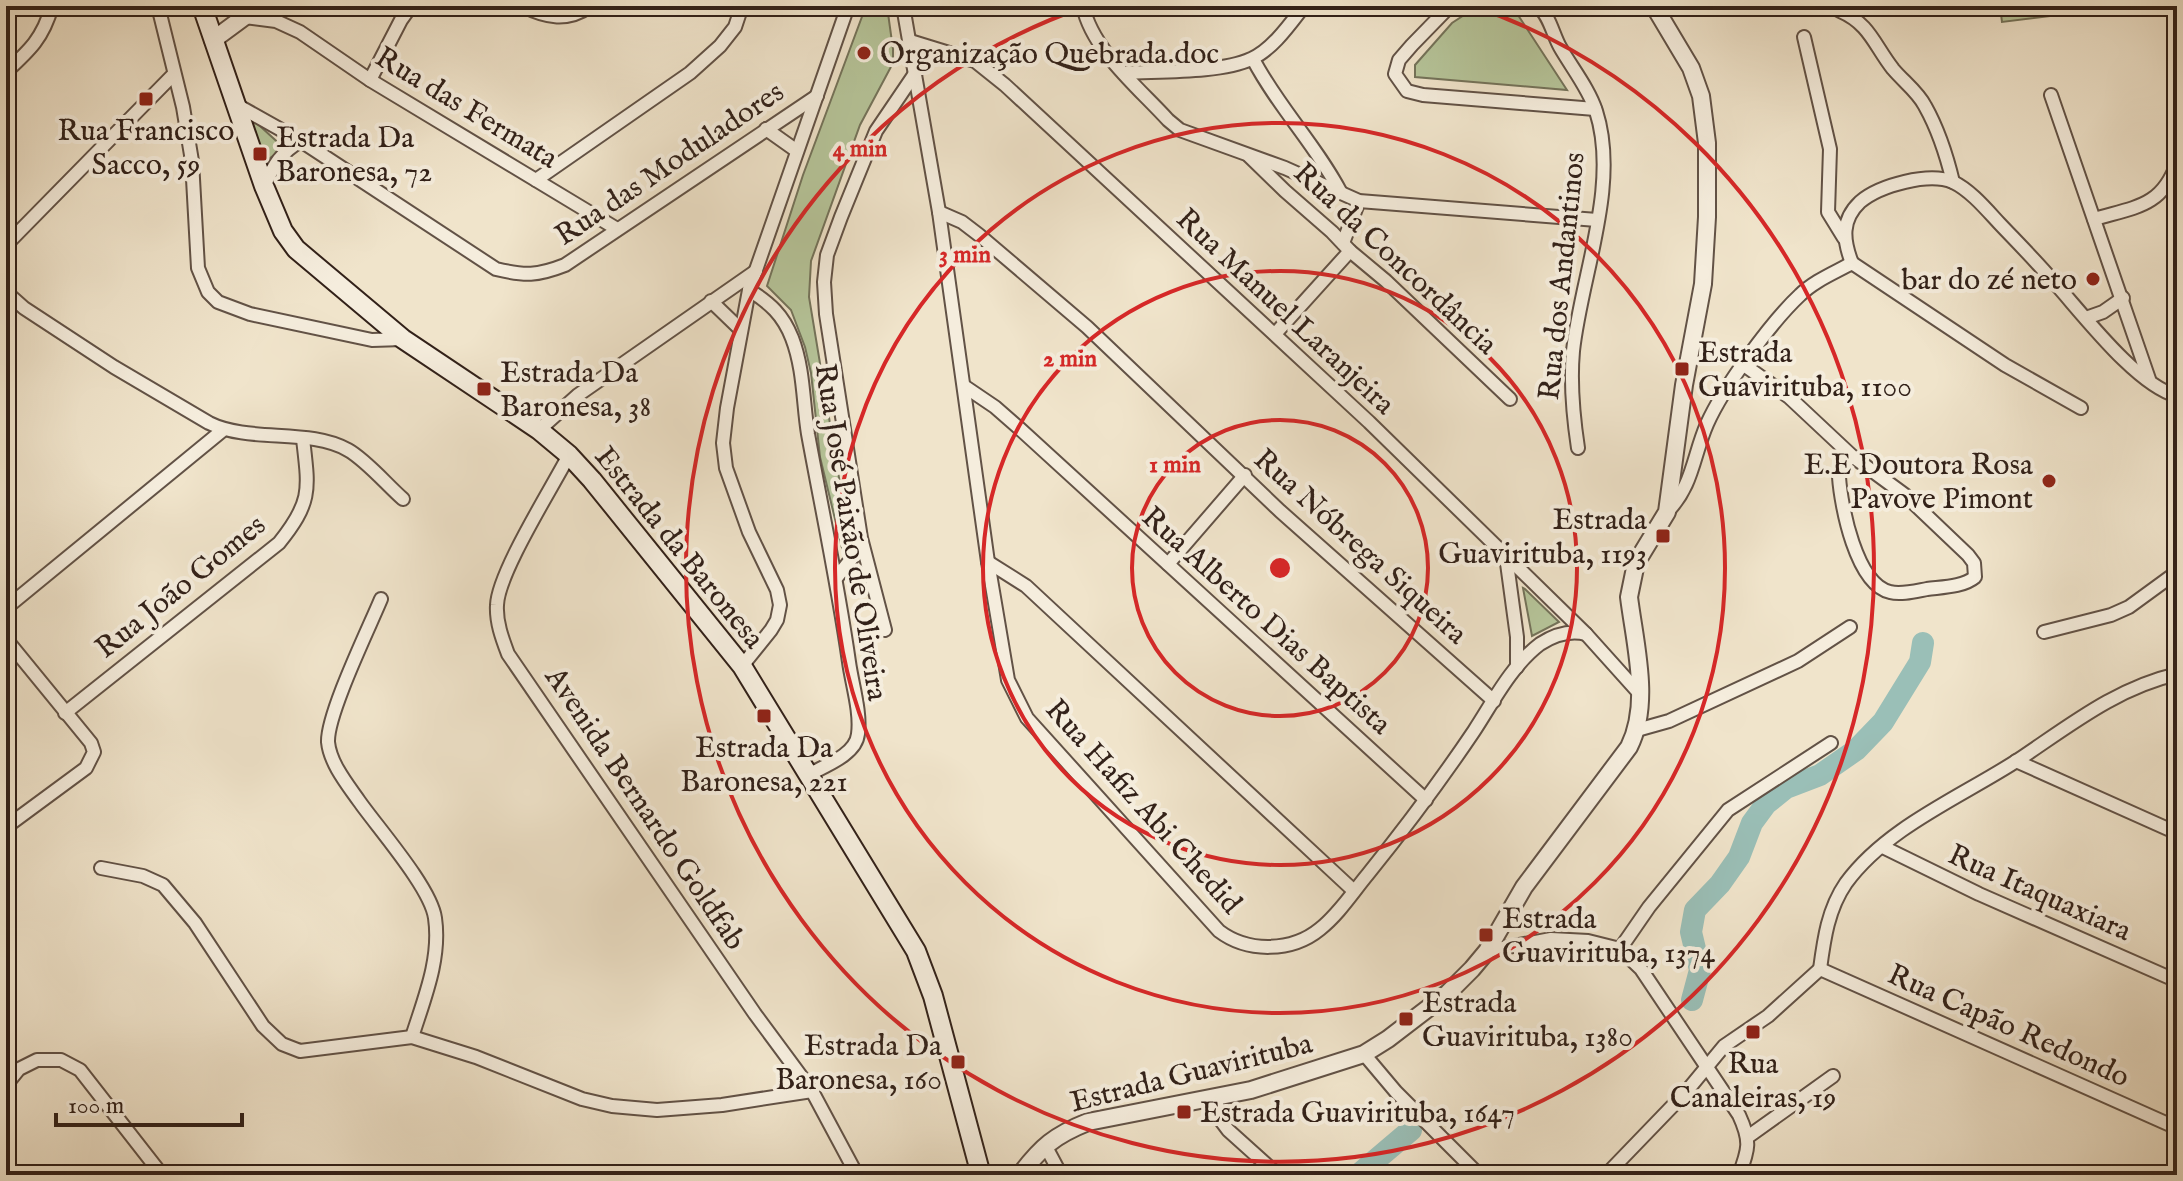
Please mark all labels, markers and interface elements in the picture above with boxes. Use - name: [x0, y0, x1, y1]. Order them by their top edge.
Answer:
- place label: Organização Quebrada.doc: [880, 36, 1219, 74]
- street label: Rua das Fermata: [368, 39, 564, 178]
- marker: Organização Quebrada.doc: [855, 44, 873, 62]
- street label: Rua das Moduladores: [548, 74, 792, 255]
- marker: Rua Francisco Sacco, 59: [137, 90, 155, 108]
- place label: Rua Francisco Sacco, 59: [58, 113, 234, 185]
- place label: Estrada Da Baronesa, 72: [276, 120, 432, 192]
- text: 4 min: [833, 134, 888, 165]
- marker: Estrada Da Baronesa, 72: [251, 145, 269, 163]
- street label: Rua dos Andantinos: [1531, 150, 1595, 402]
- street label: Rua da Concordância: [1285, 155, 1505, 364]
- street label: Rua Manuel Laranjeira: [1167, 201, 1402, 424]
- text: 3 min: [939, 240, 991, 271]
- place label: bar do zé neto: [1901, 262, 2077, 300]
- marker: bar do zé neto: [2084, 270, 2102, 288]
- place label: Estrada Guavirituba, 1100: [1698, 335, 1912, 407]
- text: 2 min: [1043, 344, 1097, 375]
- place label: Estrada Da Baronesa, 38: [500, 355, 651, 427]
- marker: Estrada Guavirituba, 1100: [1673, 360, 1691, 378]
- street label: Rua José Paixão de Oliveira: [805, 361, 895, 704]
- marker: Estrada Da Baronesa, 38: [475, 380, 493, 398]
- street label: Estrada da Baronesa: [585, 439, 772, 657]
- street label: Rua Nóbrega Siqueira: [1245, 441, 1475, 654]
- place label: E.E Doutora Rosa Pavove Pimont: [1804, 447, 2033, 519]
- text: 1 min: [1149, 450, 1201, 481]
- marker: E.E Doutora Rosa Pavove Pimont: [2040, 472, 2058, 490]
- street label: Rua Alberto Dias Baptista: [1133, 499, 1399, 744]
- place label: Estrada Guavirituba, 1193: [1438, 502, 1647, 574]
- street label: Rua João Gomes: [88, 507, 274, 668]
- marker: Estrada Guavirituba, 1193: [1654, 527, 1672, 545]
- centre of rings: [1266, 554, 1294, 582]
- street label: Avenida Bernardo Goldfab: [535, 660, 753, 958]
- street label: Rua Hafiz Abi Chedid: [1036, 692, 1250, 923]
- marker: Estrada Da Baronesa, 221: [755, 707, 773, 725]
- place label: Estrada Da Baronesa, 221: [680, 730, 848, 802]
- street label: Rua Itaquaxiara: [1942, 836, 2137, 951]
- place label: Estrada Guavirituba, 1374: [1502, 901, 1716, 973]
- marker: Estrada Guavirituba, 1374: [1477, 926, 1495, 944]
- street label: Rua Capão Redondo: [1881, 956, 2135, 1097]
- place label: Estrada Guavirituba, 1380: [1422, 985, 1633, 1057]
- marker: Estrada Guavirituba, 1380: [1397, 1010, 1415, 1028]
- marker: Rua Canaleiras, 19: [1744, 1023, 1762, 1041]
- street label: Estrada Guavirituba: [1066, 1025, 1317, 1122]
- place label: Estrada Da Baronesa, 160: [775, 1028, 942, 1100]
- place label: Rua Canaleiras, 19: [1670, 1046, 1836, 1118]
- marker: Estrada Da Baronesa, 160: [949, 1053, 967, 1071]
- scale bar: [56, 1077, 242, 1127]
- text: 100 m: [68, 1091, 124, 1122]
- place label: Estrada Guavirituba, 1647: [1200, 1095, 1515, 1133]
- marker: Estrada Guavirituba, 1647: [1175, 1103, 1193, 1121]

